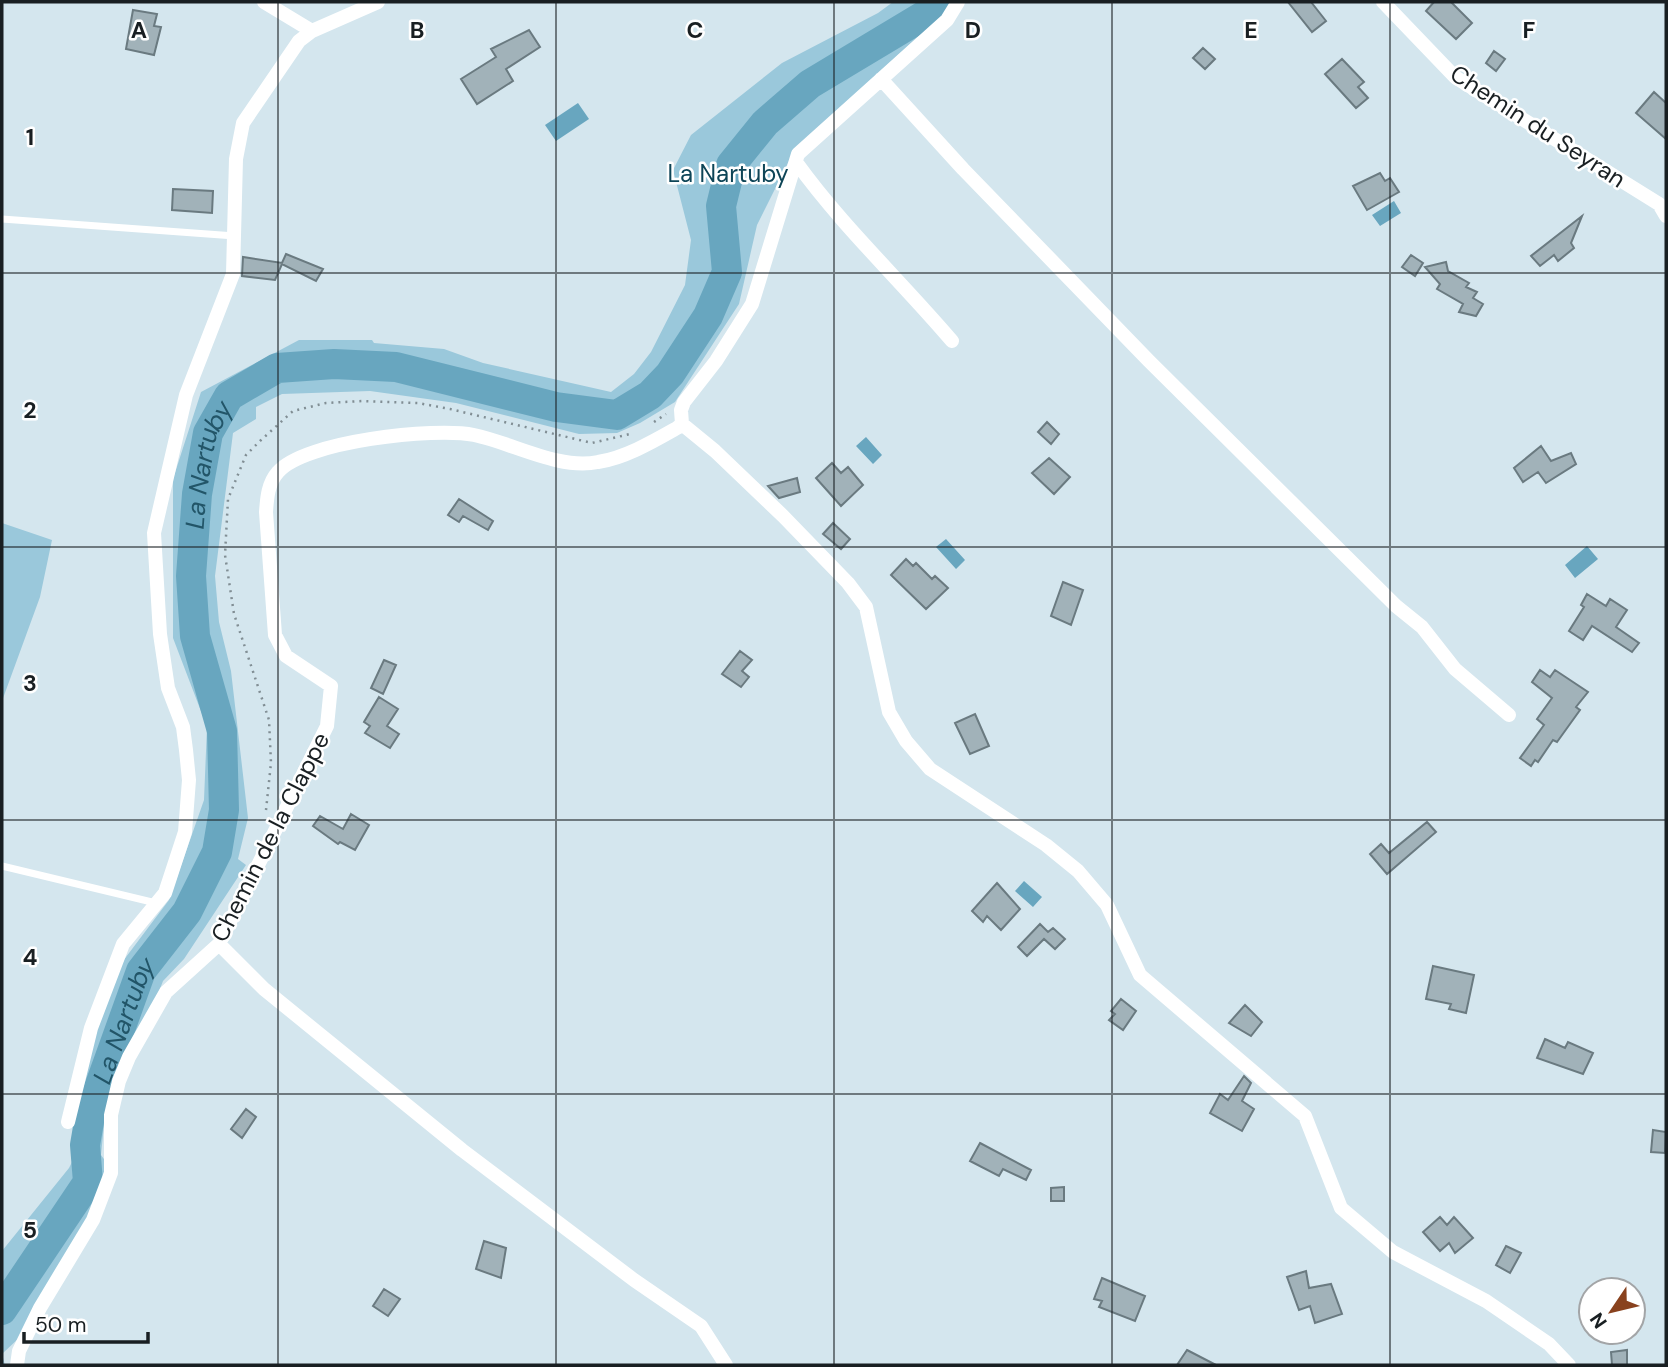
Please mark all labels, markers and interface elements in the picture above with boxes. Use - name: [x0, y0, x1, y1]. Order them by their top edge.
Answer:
- text: A: [131, 15, 147, 45]
- text: B: [410, 15, 424, 45]
- text: C: [687, 15, 703, 45]
- text: D: [965, 15, 981, 45]
- text: E: [1244, 15, 1258, 45]
- text: F: [1523, 15, 1536, 45]
- street label: Chemin du Seyran: [1444, 58, 1632, 194]
- text: 1: [26, 122, 34, 152]
- park label: La Nartuby: [667, 158, 789, 189]
- water label: La Nartuby: [177, 393, 241, 530]
- text: 2: [23, 395, 37, 425]
- text: 3: [23, 668, 37, 698]
- street label: Chemin de la Clappe: [204, 727, 336, 947]
- text: 4: [23, 942, 38, 972]
- water label: La Nartuby: [85, 949, 164, 1088]
- text: 5: [23, 1215, 37, 1245]
- north arrow: [1577, 1276, 1647, 1346]
- scale bar: [24, 1300, 149, 1344]
- text: N: [1584, 1308, 1613, 1333]
- text: 50 m: [35, 1311, 86, 1339]

